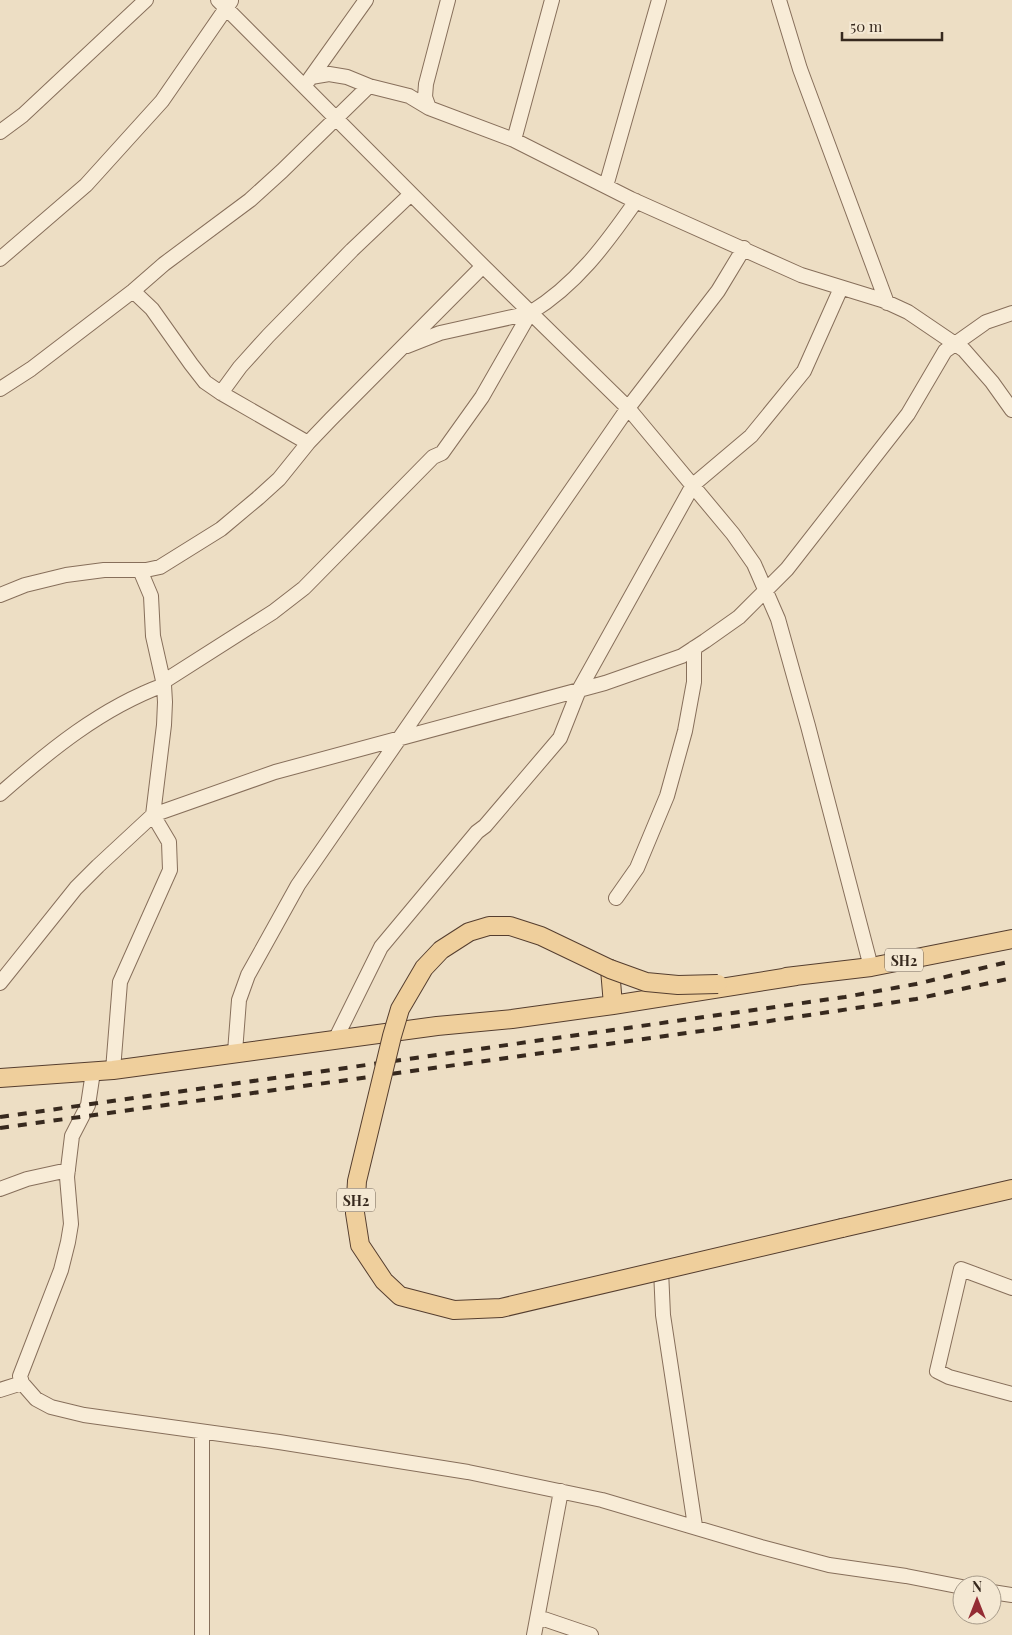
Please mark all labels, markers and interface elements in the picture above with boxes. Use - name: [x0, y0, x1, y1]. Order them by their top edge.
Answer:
- scale bar: [842, 10, 942, 42]
- text: 50 m: [850, 16, 883, 36]
- road number: SH2: [885, 948, 923, 972]
- road number: SH2: [337, 1188, 375, 1212]
- north arrow: [952, 1575, 1002, 1625]
- text: N: [972, 1577, 982, 1596]

